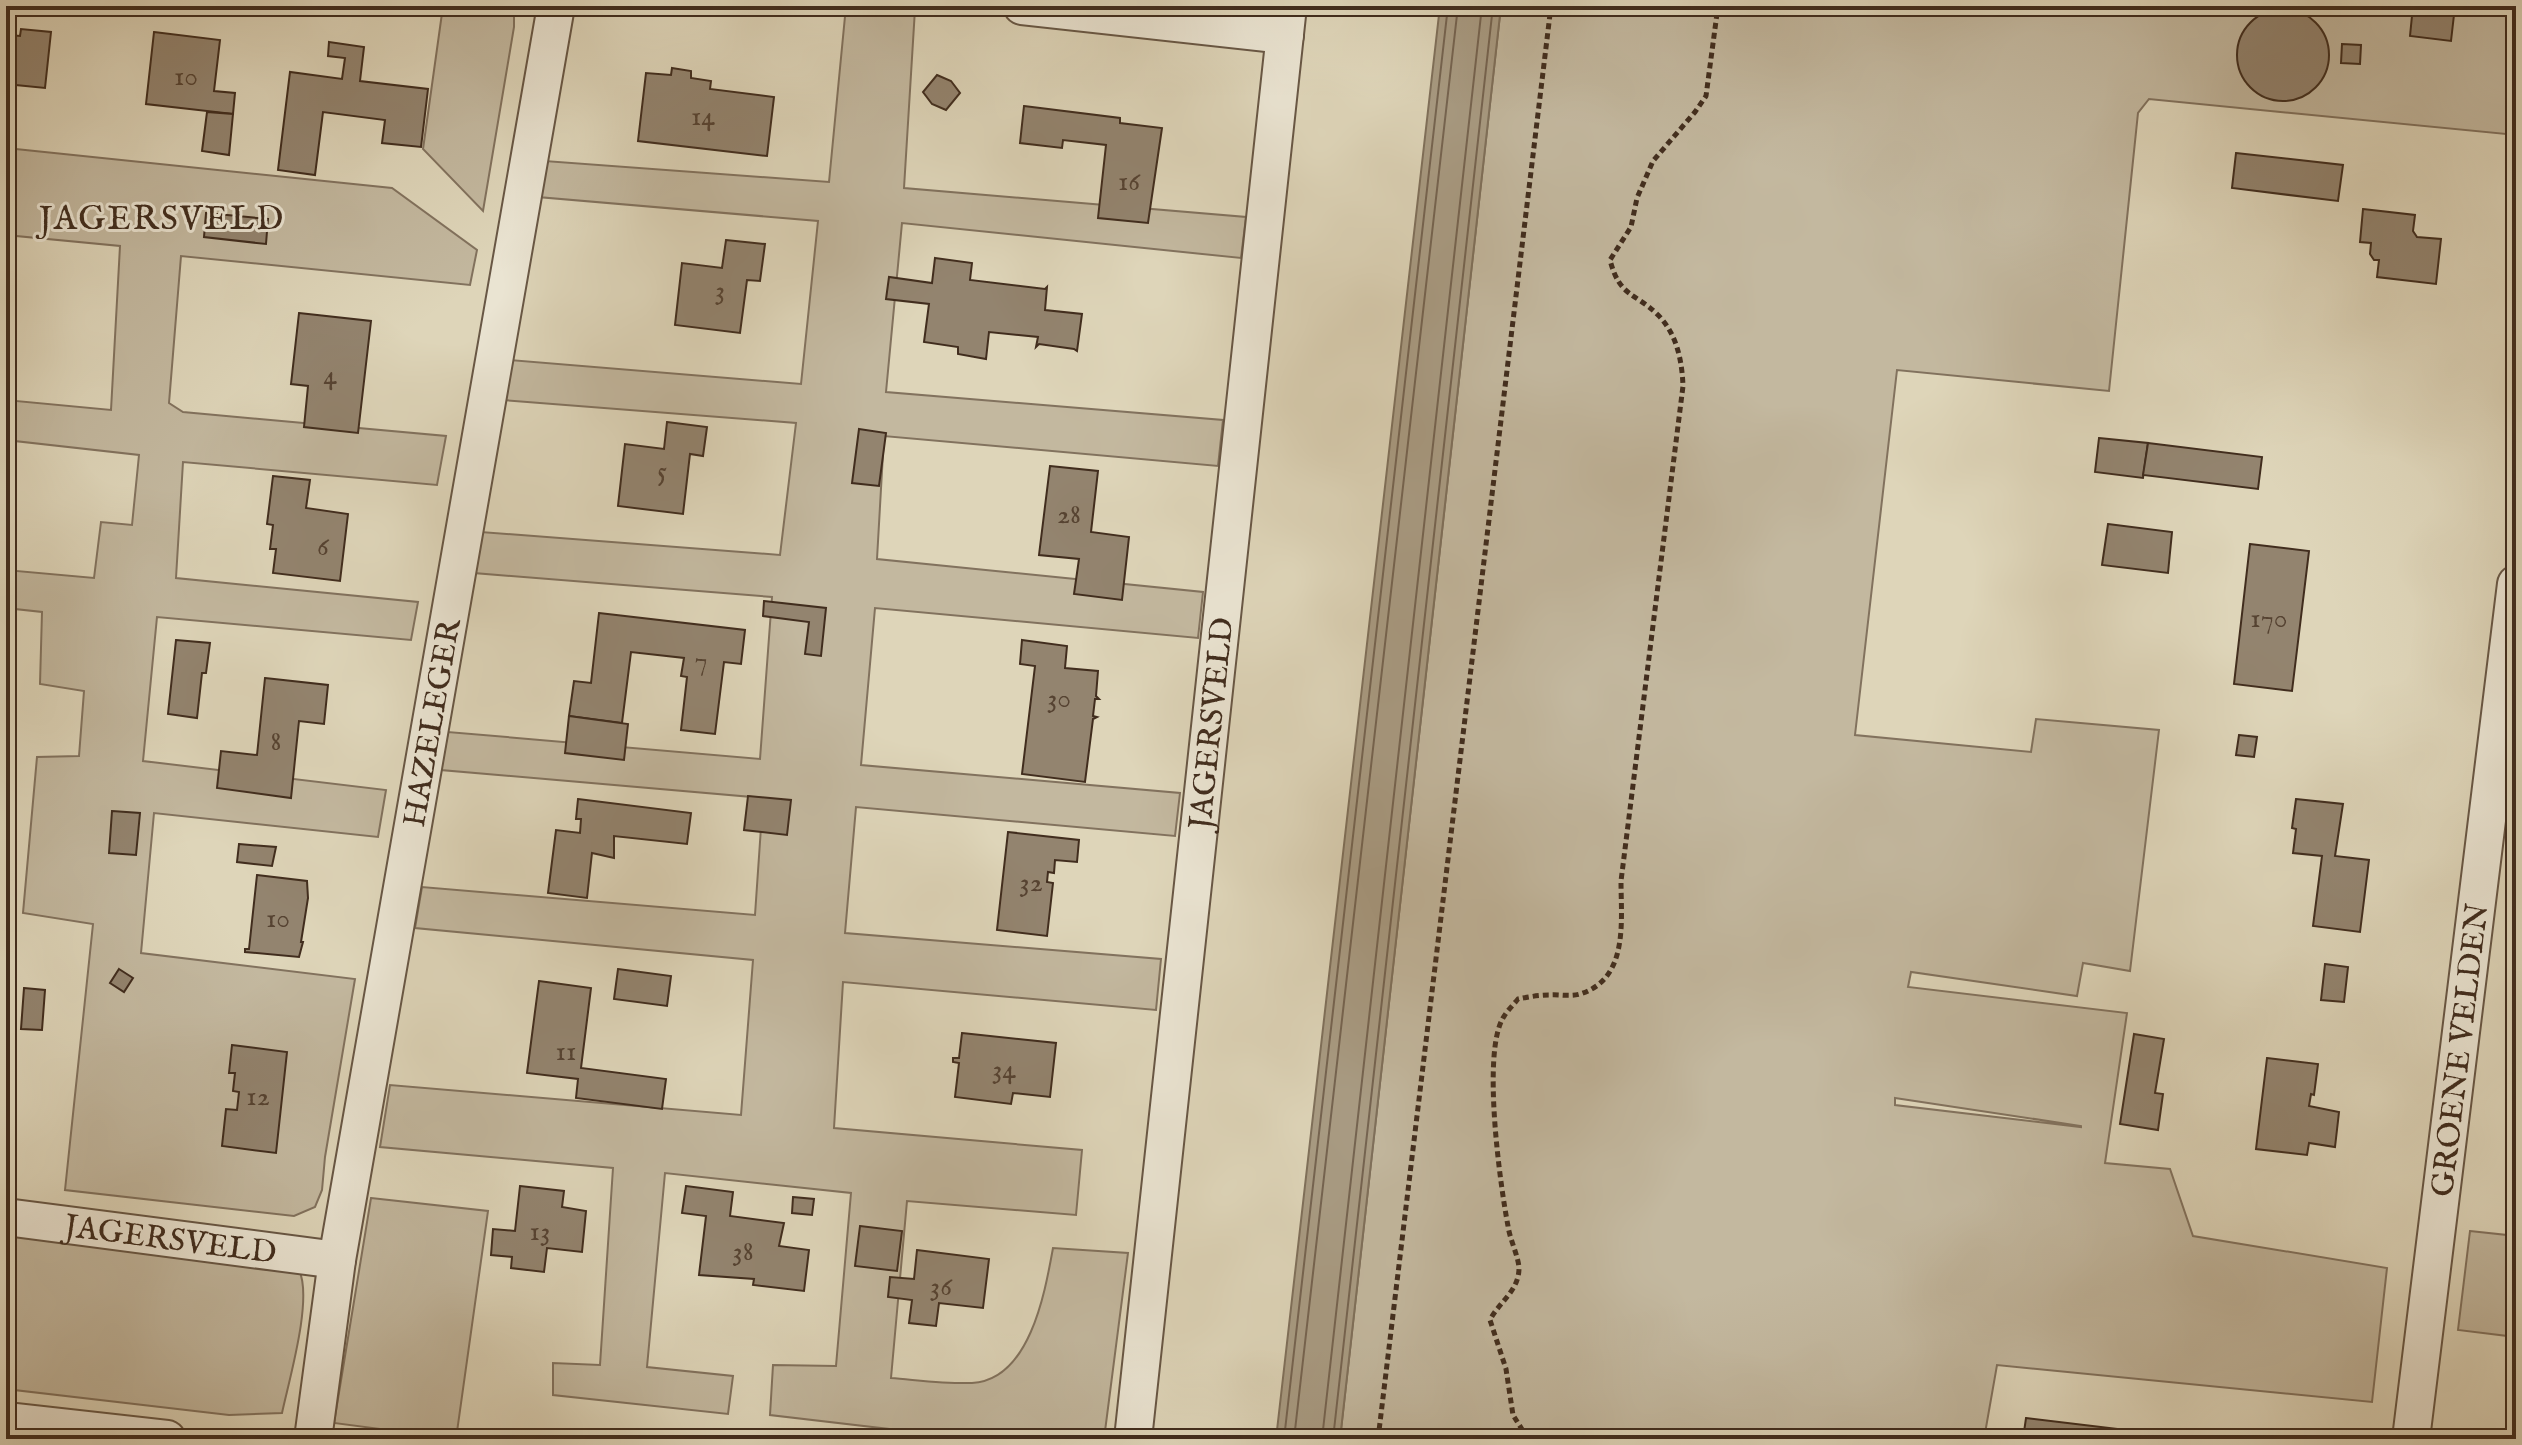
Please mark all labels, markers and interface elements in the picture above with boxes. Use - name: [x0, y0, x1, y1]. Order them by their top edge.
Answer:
- house number: 10: [174, 60, 198, 95]
- house number: 14: [691, 100, 715, 135]
- house number: 16: [1118, 165, 1141, 200]
- district label: JAGERSVELD: [35, 198, 285, 241]
- house number: 3: [715, 274, 725, 309]
- house number: 4: [323, 359, 337, 394]
- house number: 5: [657, 455, 667, 490]
- house number: 28: [1057, 498, 1081, 533]
- house number: 6: [317, 530, 330, 565]
- house number: 170: [2250, 602, 2288, 637]
- street label: HAZELEGER: [395, 614, 472, 830]
- street label: JAGERSVELD: [1181, 615, 1245, 835]
- house number: 7: [694, 644, 708, 679]
- house number: 30: [1047, 682, 1071, 717]
- house number: 8: [271, 725, 281, 760]
- house number: 32: [1019, 866, 1043, 901]
- street label: GROENE VELDEN: [2423, 901, 2500, 1199]
- house number: 10: [266, 902, 290, 937]
- house number: 11: [556, 1035, 576, 1070]
- house number: 34: [992, 1053, 1016, 1088]
- house number: 12: [246, 1080, 270, 1115]
- street label: JAGERSVELD: [59, 1206, 279, 1275]
- house number: 13: [530, 1215, 550, 1250]
- house number: 38: [732, 1235, 754, 1270]
- house number: 36: [930, 1270, 953, 1305]

